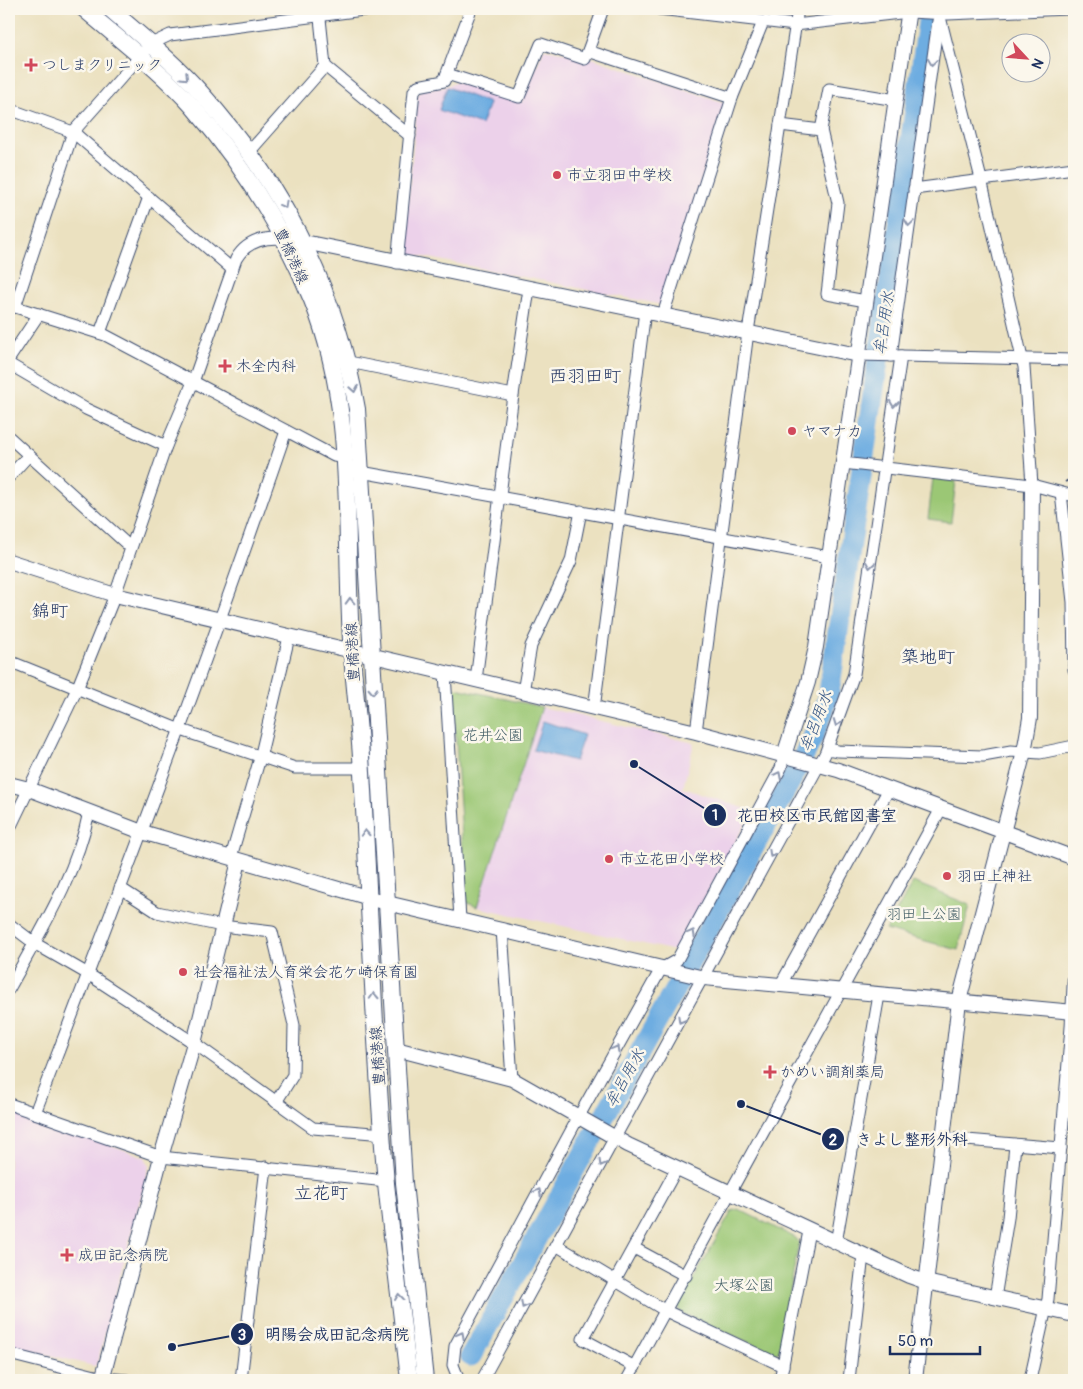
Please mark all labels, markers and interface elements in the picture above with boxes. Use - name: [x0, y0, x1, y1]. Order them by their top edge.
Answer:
- north arrow: [1000, 32, 1050, 82]
- text: N: [1028, 55, 1047, 71]
- place label: つしまクリニック: [42, 56, 162, 75]
- marker: つしまクリニック: [24, 58, 38, 72]
- one-way arrow: [927, 58, 938, 66]
- one-way arrow: [179, 71, 188, 80]
- place label: 市立羽田中学校: [567, 166, 672, 185]
- marker: 市立羽田中学校: [551, 169, 563, 181]
- one-way arrow: [277, 200, 287, 209]
- one-way arrow: [904, 219, 915, 227]
- street label: 豊橋港線: [270, 225, 312, 287]
- water label: 牟呂用水: [870, 290, 898, 356]
- place label: 木全内科: [236, 357, 296, 376]
- marker: 木全内科: [218, 359, 232, 373]
- district label: 西羽田町: [549, 365, 621, 388]
- one-way arrow: [348, 385, 358, 393]
- one-way arrow: [889, 401, 900, 409]
- place label: ヤマナカ: [802, 422, 862, 441]
- marker: ヤマナカ: [786, 425, 798, 437]
- one-way arrow: [866, 561, 876, 569]
- one-way arrow: [345, 597, 355, 605]
- district label: 錦町: [32, 600, 68, 623]
- street label: 豊橋港線: [342, 622, 364, 682]
- district label: 築地町: [901, 646, 955, 669]
- one-way arrow: [368, 687, 379, 695]
- water label: 牟呂用水: [795, 688, 837, 754]
- one-way arrow: [833, 719, 843, 727]
- park label: 花井公園: [463, 726, 523, 745]
- one-way arrow: [772, 771, 782, 780]
- callout: 花田校区市民館図書室: [702, 799, 907, 830]
- text: 1: [712, 806, 718, 825]
- text: 花田校区市民館図書室: [737, 806, 897, 826]
- one-way arrow: [360, 829, 371, 837]
- one-way arrow: [768, 849, 778, 858]
- place label: 市立花田小学校: [619, 850, 724, 869]
- marker: 市立花田小学校: [603, 853, 615, 865]
- place label: 羽田上神社: [957, 867, 1032, 886]
- marker: 羽田上神社: [941, 870, 953, 882]
- park label: 羽田上公園: [886, 905, 962, 924]
- one-way arrow: [685, 929, 695, 938]
- place label: 社会福祉法人育栄会花ケ崎保育園: [193, 963, 418, 982]
- marker: 社会福祉法人育栄会花ケ崎保育園: [177, 966, 189, 978]
- one-way arrow: [369, 991, 380, 999]
- one-way arrow: [677, 1015, 687, 1024]
- street label: 豊橋港線: [366, 1025, 390, 1087]
- water label: 牟呂用水: [601, 1045, 649, 1111]
- one-way arrow: [610, 1046, 620, 1055]
- place label: かめい調剤薬局: [780, 1063, 885, 1082]
- marker: かめい調剤薬局: [764, 1066, 776, 1078]
- callout: きよし整形外科: [821, 1124, 978, 1155]
- text: きよし整形外科: [856, 1130, 968, 1150]
- text: 2: [829, 1131, 837, 1150]
- one-way arrow: [599, 1157, 609, 1166]
- district label: 立花町: [294, 1182, 348, 1205]
- one-way arrow: [532, 1188, 542, 1197]
- place label: 成田記念病院: [78, 1246, 168, 1265]
- marker: 成田記念病院: [60, 1248, 74, 1262]
- park label: 大塚公園: [714, 1276, 774, 1295]
- one-way arrow: [394, 1293, 405, 1301]
- one-way arrow: [520, 1300, 530, 1309]
- callout: 明陽会成田記念病院: [230, 1319, 419, 1350]
- scale bar: [890, 1324, 980, 1356]
- text: 明陽会成田記念病院: [265, 1325, 409, 1345]
- text: 3: [238, 1326, 246, 1345]
- one-way arrow: [455, 1331, 465, 1340]
- text: 50 m: [898, 1332, 933, 1351]

